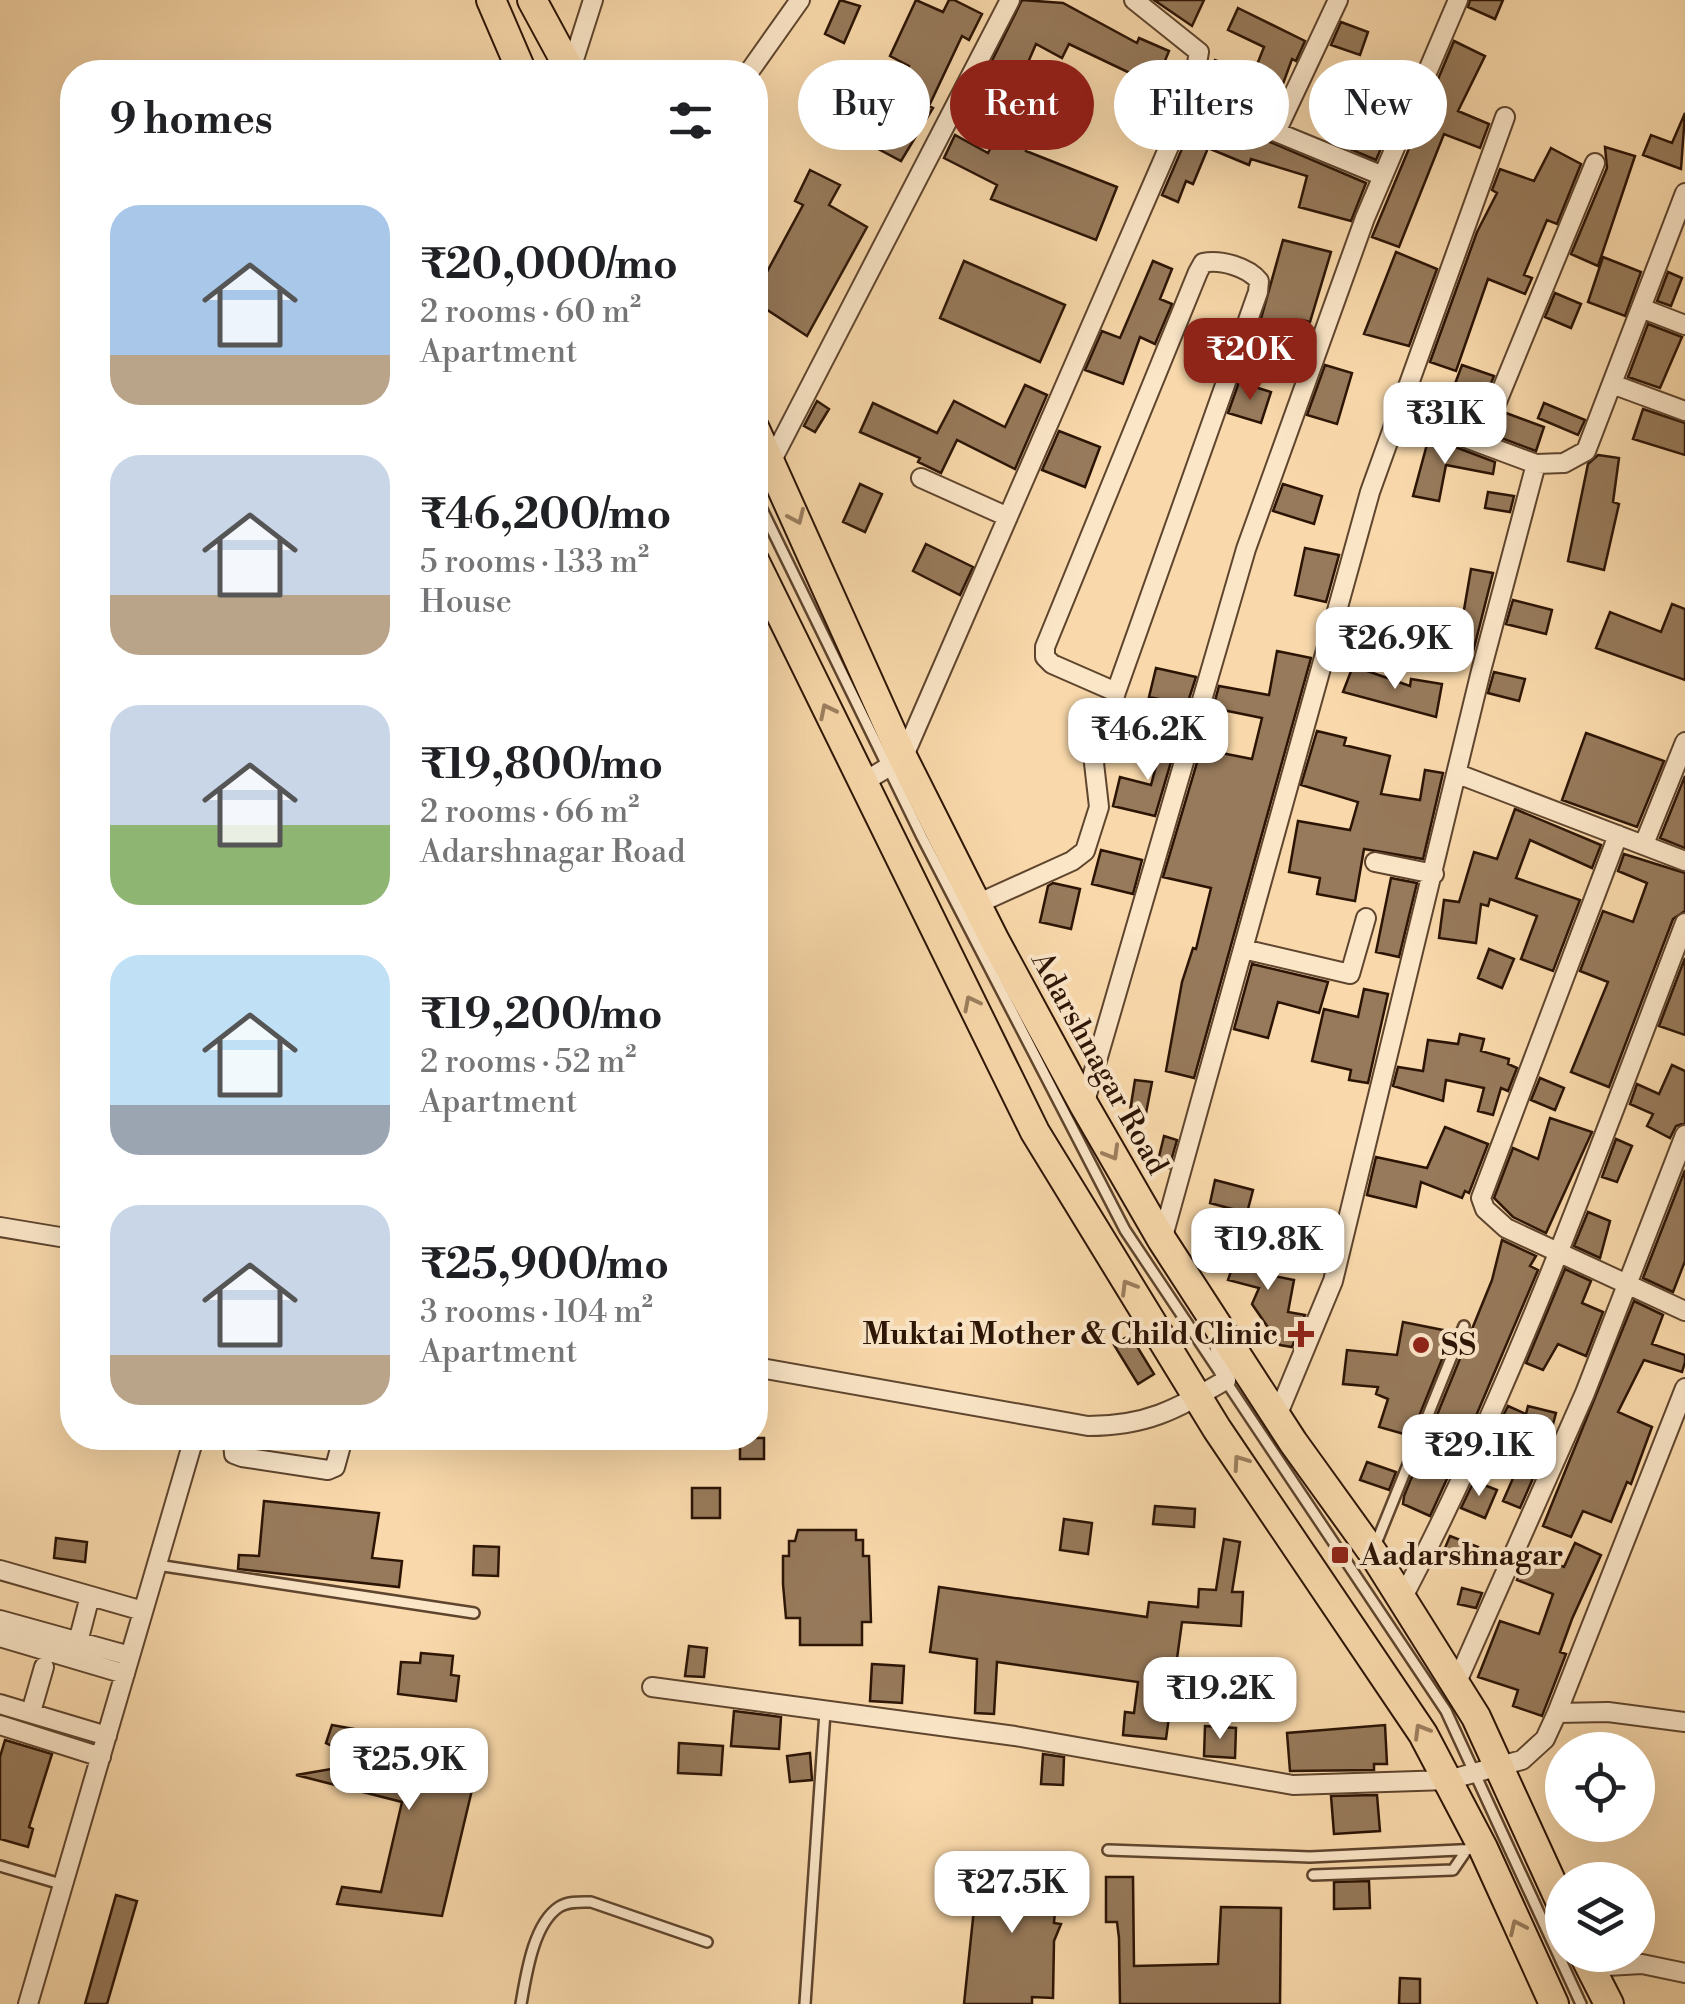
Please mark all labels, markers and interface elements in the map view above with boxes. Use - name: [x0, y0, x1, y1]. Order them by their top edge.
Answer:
- chip: Buy: [798, 60, 930, 150]
- chip: Rent: [950, 60, 1094, 150]
- chip: Filters: [1114, 60, 1289, 150]
- chip: New: [1309, 60, 1447, 150]
- icon: filters: [663, 93, 718, 148]
- text: 9 homes: [110, 94, 273, 147]
- text: ₹20,000/mo: [420, 239, 678, 292]
- icon: home: [190, 245, 310, 365]
- text: 2 rooms · 60 m²: [420, 292, 641, 332]
- pin: ₹20K: [1191, 318, 1309, 403]
- text: ₹20K: [1206, 330, 1294, 370]
- text: Apartment: [420, 332, 577, 372]
- pin: ₹31K: [1386, 382, 1504, 467]
- text: ₹31K: [1405, 394, 1485, 434]
- text: ₹46,200/mo: [420, 489, 671, 542]
- icon: home: [190, 495, 310, 615]
- one-way arrow: [785, 507, 805, 525]
- text: 5 rooms · 133 m²: [420, 542, 649, 582]
- text: House: [420, 582, 512, 622]
- pin: ₹26.9K: [1314, 607, 1476, 692]
- text: ₹26.9K: [1338, 619, 1452, 659]
- pin: ₹46.2K: [1067, 698, 1229, 783]
- one-way arrow: [820, 704, 840, 722]
- text: ₹46.2K: [1090, 710, 1206, 750]
- text: ₹19,800/mo: [420, 739, 663, 792]
- icon: home: [190, 745, 310, 865]
- text: 2 rooms · 66 m²: [420, 792, 639, 832]
- text: Adarshnagar Road: [420, 832, 685, 872]
- street label: Adarshnagar Road: [1022, 945, 1176, 1181]
- text: ₹19,200/mo: [420, 989, 663, 1042]
- icon: home: [190, 995, 310, 1115]
- one-way arrow: [963, 995, 983, 1013]
- text: 2 rooms · 52 m²: [420, 1042, 636, 1082]
- text: Apartment: [420, 1082, 577, 1122]
- one-way arrow: [1099, 1142, 1119, 1160]
- pin: ₹19.8K: [1187, 1208, 1349, 1293]
- text: ₹19.8K: [1213, 1220, 1323, 1260]
- text: ₹25,900/mo: [420, 1239, 669, 1292]
- icon: home: [190, 1245, 310, 1365]
- one-way arrow: [1121, 1280, 1140, 1298]
- text: 3 rooms · 104 m²: [420, 1292, 653, 1332]
- place label: Muktai Mother & Child Clinic: [863, 1316, 1278, 1354]
- marker: Muktai Mother & Child Clinic: [1288, 1321, 1314, 1347]
- place label: SS: [1441, 1327, 1476, 1365]
- text: Apartment: [420, 1332, 577, 1372]
- marker: SS: [1410, 1334, 1432, 1356]
- pin: ₹29.1K: [1398, 1414, 1560, 1499]
- text: ₹29.1K: [1424, 1426, 1534, 1466]
- one-way arrow: [1234, 1455, 1252, 1473]
- place label: Aadarshnagar: [1359, 1537, 1563, 1575]
- marker: Aadarshnagar: [1329, 1544, 1351, 1566]
- pin: ₹19.2K: [1139, 1657, 1301, 1742]
- text: ₹19.2K: [1165, 1669, 1275, 1709]
- one-way arrow: [1414, 1724, 1433, 1742]
- pin: ₹25.9K: [328, 1728, 490, 1813]
- map controls: [1545, 1732, 1655, 1972]
- button: locate: [1545, 1732, 1655, 1842]
- text: ₹25.9K: [352, 1740, 466, 1780]
- pin: ₹27.5K: [931, 1851, 1093, 1936]
- button: layers: [1545, 1862, 1655, 1972]
- text: ₹27.5K: [957, 1863, 1067, 1903]
- one-way arrow: [1510, 1919, 1530, 1937]

